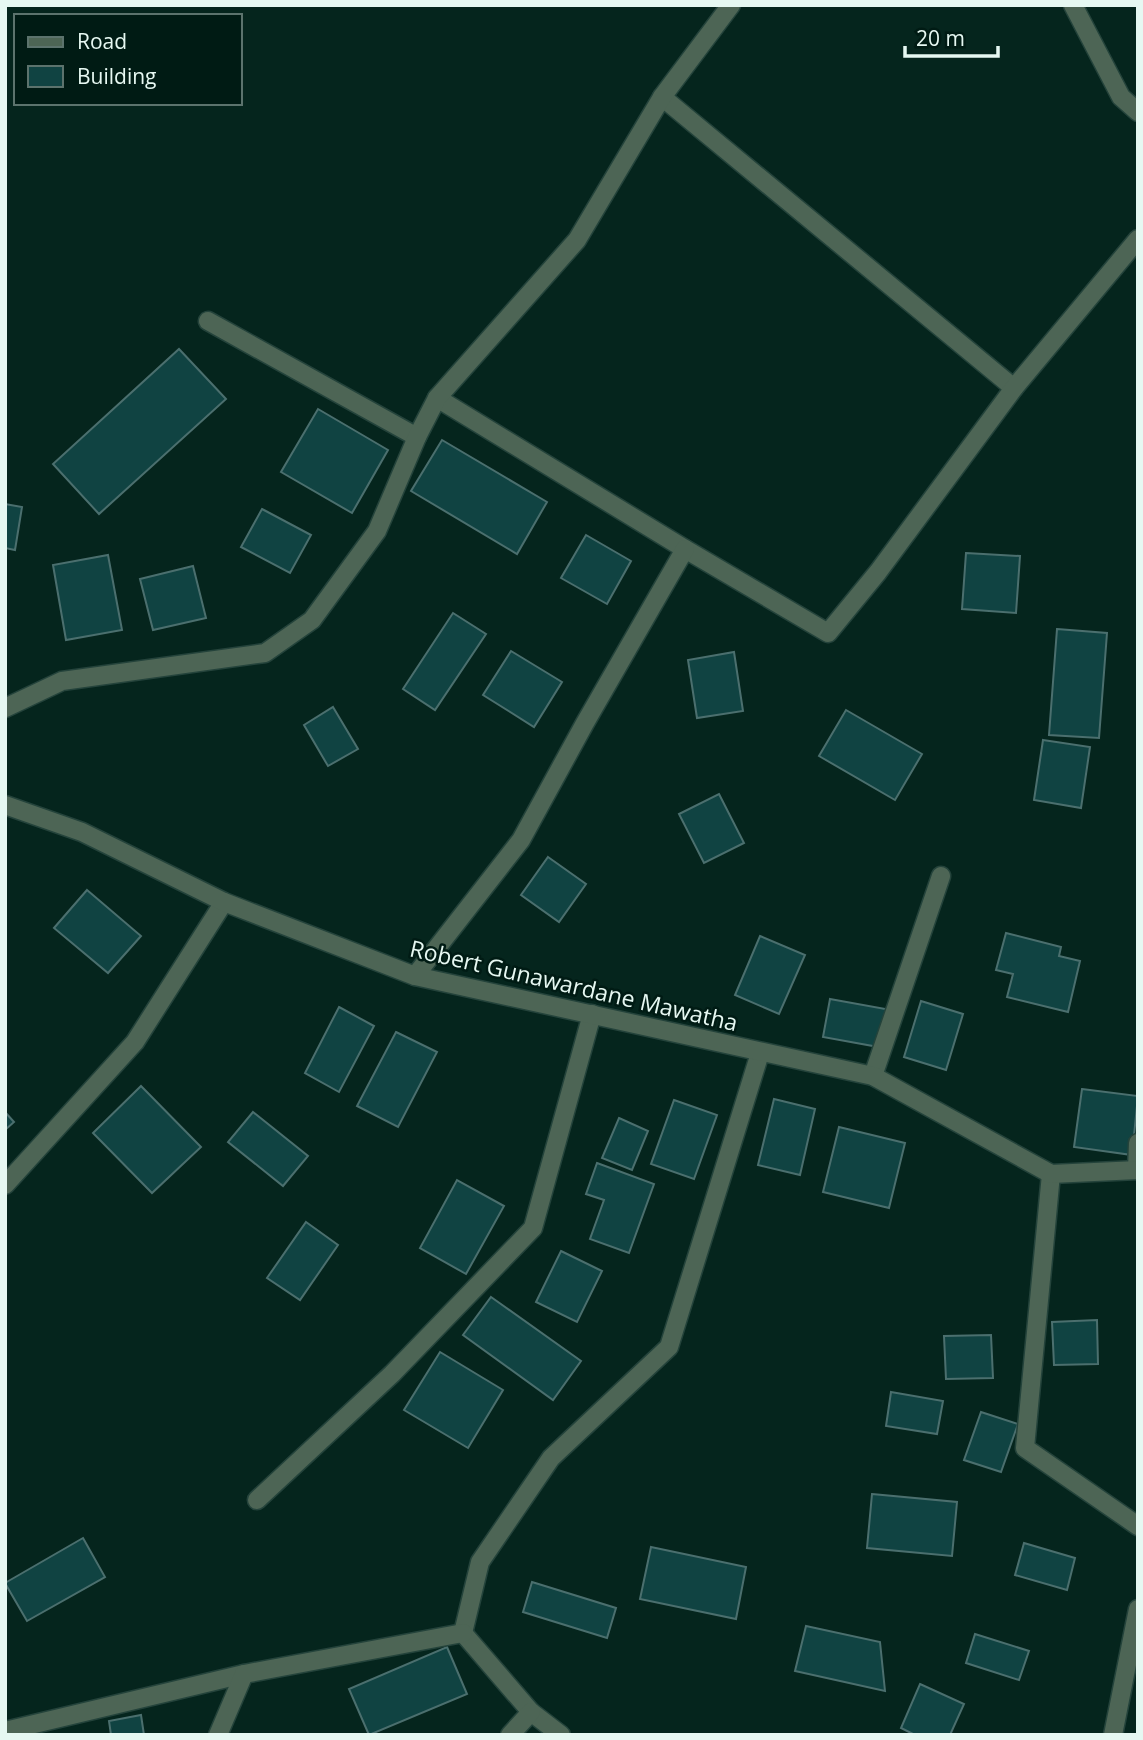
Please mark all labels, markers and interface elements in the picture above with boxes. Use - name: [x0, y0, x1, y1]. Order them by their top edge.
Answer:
- legend: [14, 14, 242, 105]
- scale bar: [905, 14, 998, 58]
- text: 20 m: [916, 24, 965, 52]
- text: Road: [77, 27, 127, 55]
- text: Building: [77, 62, 156, 90]
- street label: Robert Gunawardane Mawatha: [407, 932, 741, 1038]

